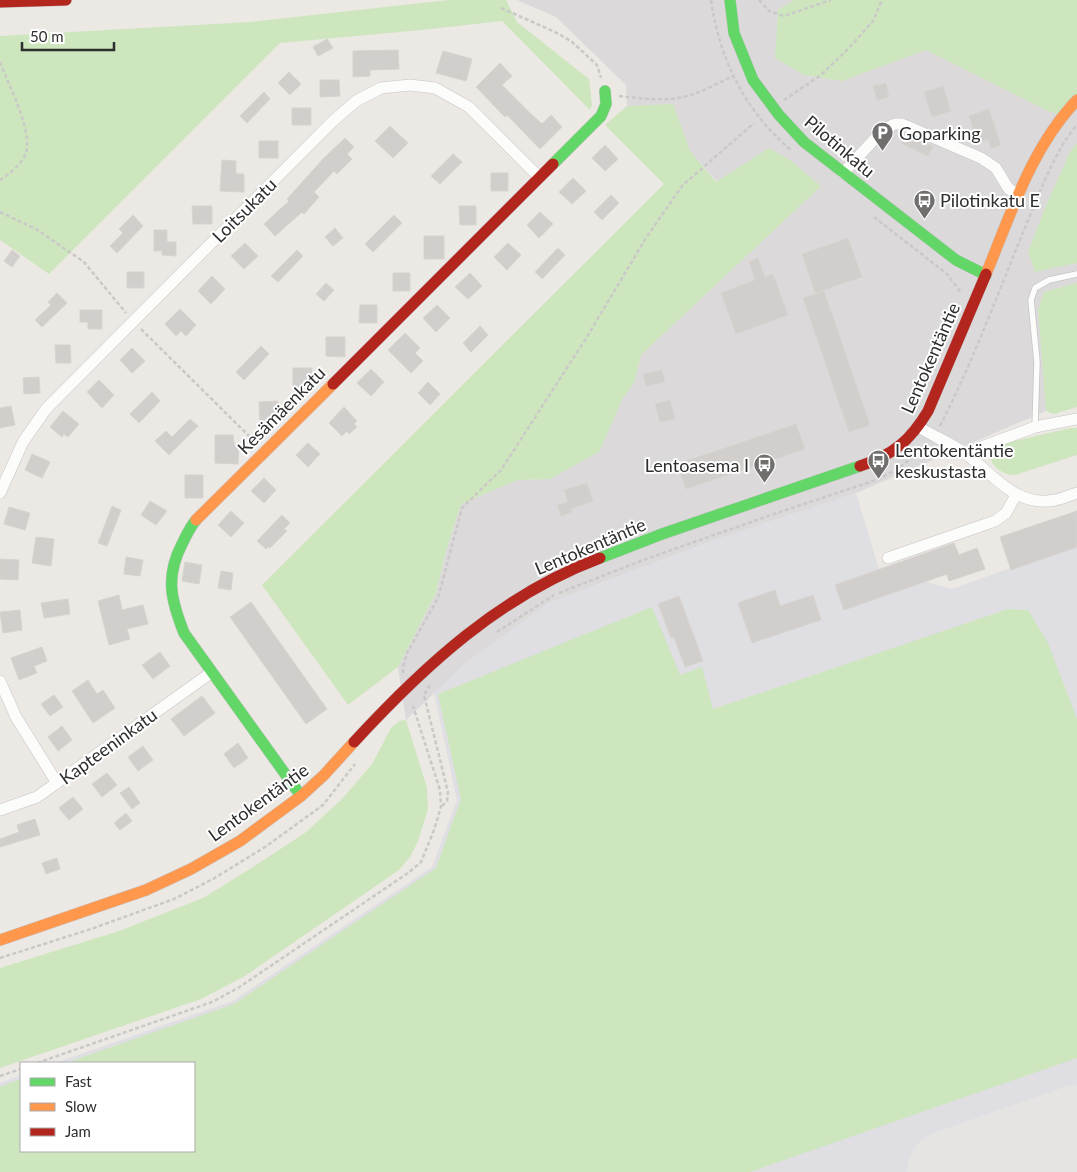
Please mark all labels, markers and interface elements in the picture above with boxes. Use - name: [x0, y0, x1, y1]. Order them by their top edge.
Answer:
- scale bar: [22, 20, 115, 52]
- text: 50 m: [30, 27, 64, 45]
- street label: Pilotinkatu: [800, 110, 880, 182]
- parking icon: Goparking: [871, 121, 895, 152]
- place label: Goparking: [899, 122, 981, 144]
- street label: Loitsukatu: [207, 173, 281, 247]
- bus stop icon: Pilotinkatu E: [912, 188, 936, 219]
- place label: Pilotinkatu E: [940, 189, 1040, 211]
- street label: Lentokentäntie: [896, 299, 964, 417]
- street label: Kesämäenkatu: [232, 361, 330, 459]
- place label: Lentokentäntie keskustasta: [895, 439, 1014, 482]
- bus stop icon: Lentokentäntie keskustasta: [867, 448, 891, 479]
- bus stop icon: Lentoasema I: [753, 453, 777, 484]
- place label: Lentoasema I: [645, 454, 749, 476]
- street label: Lentokentäntie: [531, 513, 649, 579]
- street label: Kapteeninkatu: [55, 703, 161, 789]
- street label: Lentokentäntie: [204, 758, 312, 846]
- legend: [20, 1062, 195, 1152]
- text: Fast: [65, 1072, 92, 1090]
- text: Slow: [65, 1097, 97, 1115]
- text: Jam: [65, 1122, 91, 1140]

